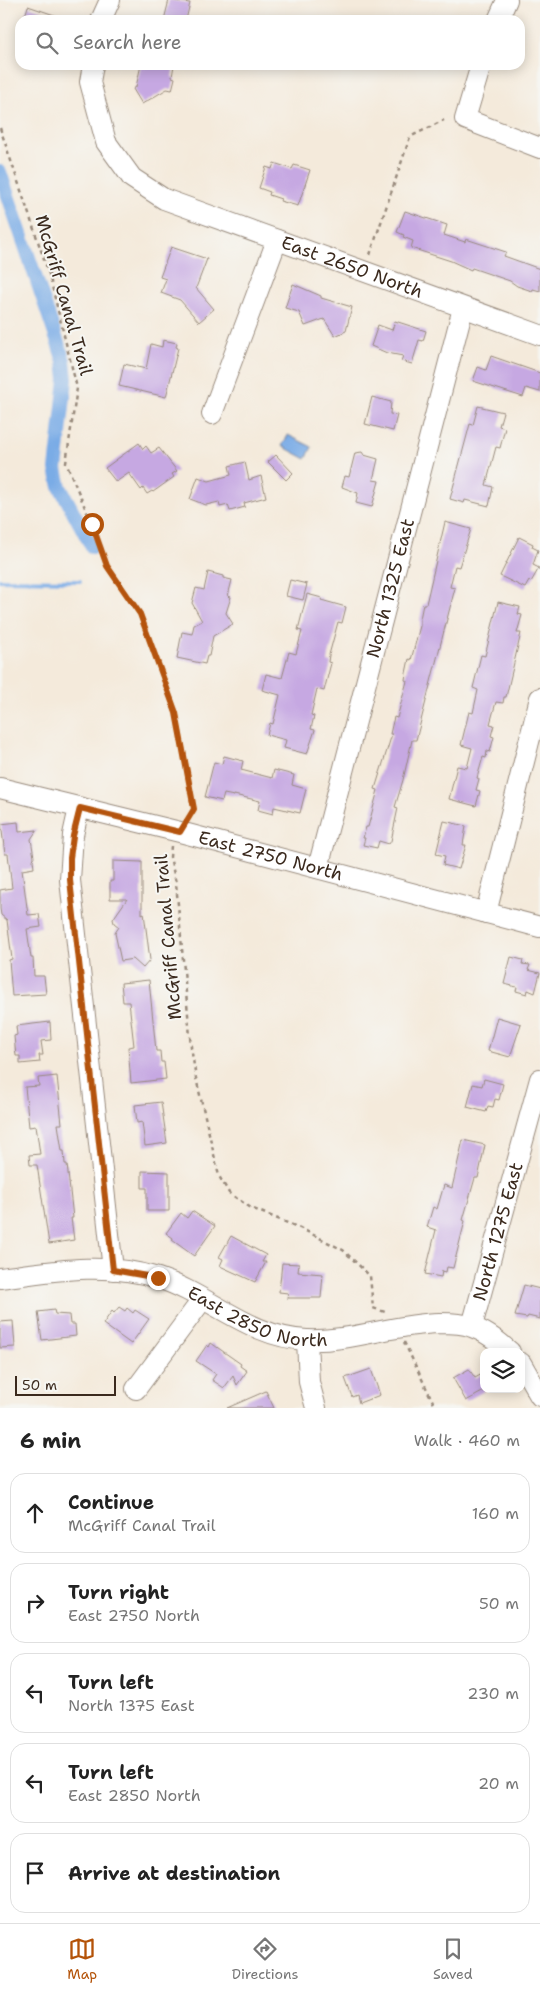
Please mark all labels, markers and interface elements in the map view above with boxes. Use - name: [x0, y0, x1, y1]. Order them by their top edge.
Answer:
- search box: [15, 15, 525, 70]
- icon: search: [33, 29, 61, 57]
- text: Search here: [73, 30, 182, 55]
- street label: McGriff Canal Trail: [30, 212, 99, 379]
- street label: East 2650 North: [278, 230, 426, 304]
- route start: [81, 513, 104, 536]
- street label: North 1325 East: [361, 516, 420, 661]
- street label: East 2750 North: [196, 825, 346, 886]
- street label: McGriff Canal Trail: [149, 853, 187, 1021]
- street label: North 1275 East: [467, 1159, 529, 1304]
- route end: [147, 1267, 170, 1290]
- street label: East 2850 North: [183, 1281, 328, 1352]
- map controls: [480, 1348, 525, 1393]
- button: layers: [480, 1348, 525, 1393]
- scale bar: [15, 1373, 116, 1396]
- text: 50 m: [22, 1376, 57, 1394]
- text: 6 min: [20, 1427, 81, 1455]
- text: Walk · 460 m: [414, 1430, 520, 1451]
- text: Continue: [68, 1490, 154, 1515]
- icon: ahead: [21, 1499, 49, 1527]
- text: 160 m: [472, 1503, 519, 1524]
- text: McGriff Canal Trail: [68, 1515, 216, 1536]
- text: Turn right: [68, 1580, 169, 1605]
- icon: right: [21, 1589, 49, 1617]
- text: 50 m: [479, 1593, 519, 1614]
- text: East 2750 North: [68, 1605, 200, 1626]
- text: Turn left: [68, 1670, 154, 1695]
- icon: left: [21, 1679, 49, 1707]
- text: 230 m: [467, 1683, 519, 1704]
- text: North 1375 East: [68, 1695, 195, 1716]
- text: Turn left: [68, 1760, 154, 1785]
- icon: left: [21, 1769, 49, 1797]
- text: 20 m: [478, 1773, 519, 1794]
- text: East 2850 North: [68, 1785, 201, 1806]
- icon: arrive: [21, 1859, 49, 1887]
- text: Arrive at destination: [68, 1861, 280, 1886]
- tab: Map: [67, 1935, 97, 1983]
- tab: Directions: [232, 1935, 299, 1983]
- tab: Saved: [433, 1935, 473, 1983]

